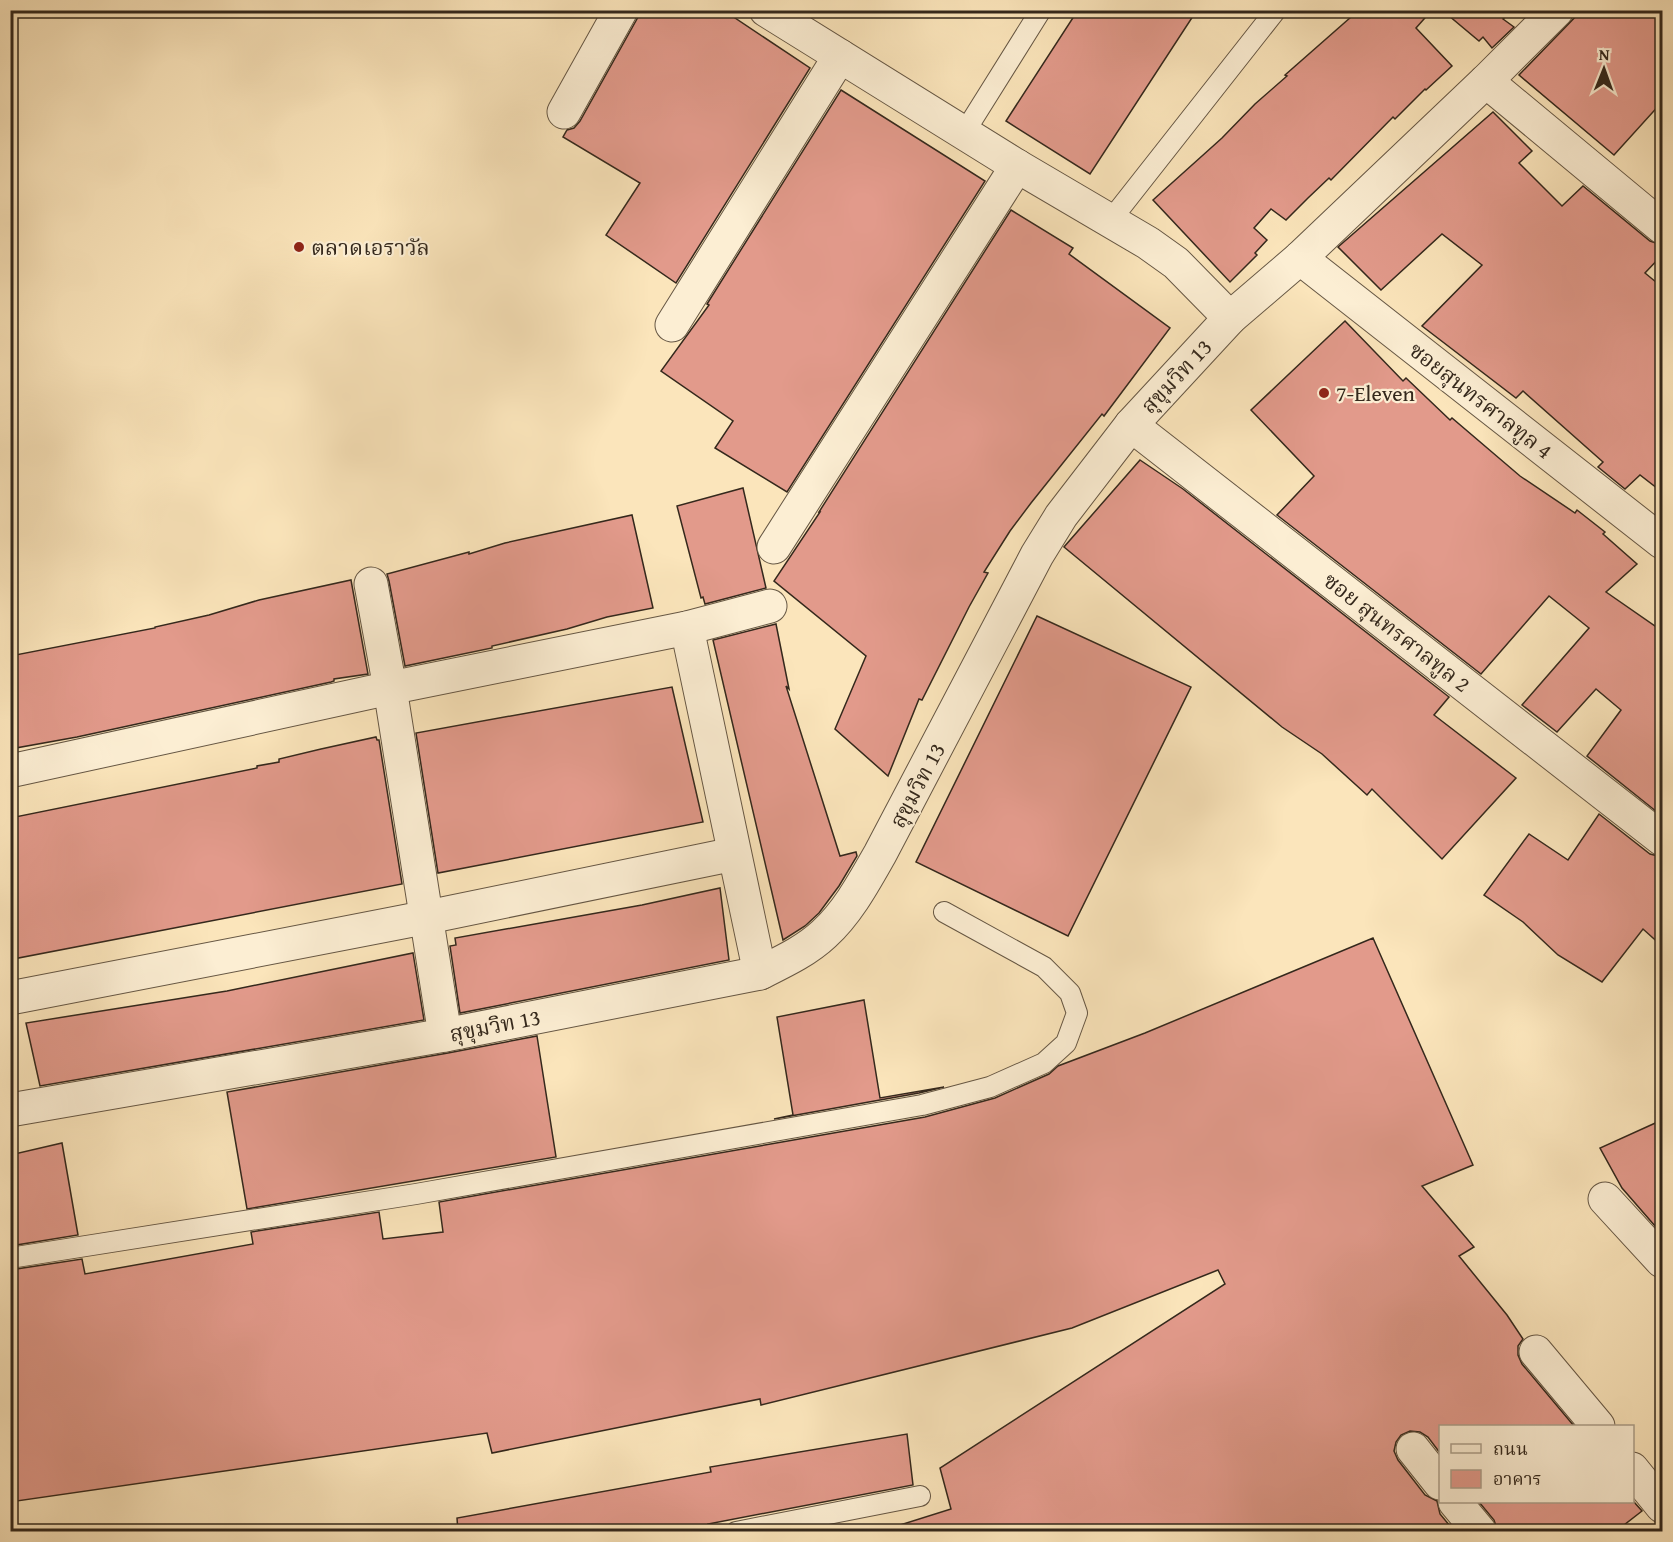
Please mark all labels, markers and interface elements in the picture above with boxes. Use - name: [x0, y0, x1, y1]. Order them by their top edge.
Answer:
- north arrow: [1574, 39, 1634, 99]
- text: N: [1599, 42, 1610, 66]
- place label: ตลาดเอราวัล: [311, 231, 430, 263]
- marker: ตลาดเอราวัล: [292, 240, 306, 254]
- street label: สุขุมวิท 13: [1133, 331, 1219, 421]
- street label: ซอยสุนทรศาลทูล 4: [1403, 334, 1559, 466]
- place label: 7-Eleven: [1336, 377, 1416, 409]
- marker: 7-Eleven: [1317, 386, 1331, 400]
- street label: ซอย สุนทรศาลทูล 2: [1317, 564, 1477, 700]
- street label: สุขุมวิท 13: [881, 737, 953, 833]
- street label: สุขุมวิท 13: [447, 1001, 543, 1049]
- legend: [1439, 1425, 1634, 1503]
- text: ถนน: [1493, 1435, 1528, 1462]
- text: อาคาร: [1493, 1465, 1542, 1492]

